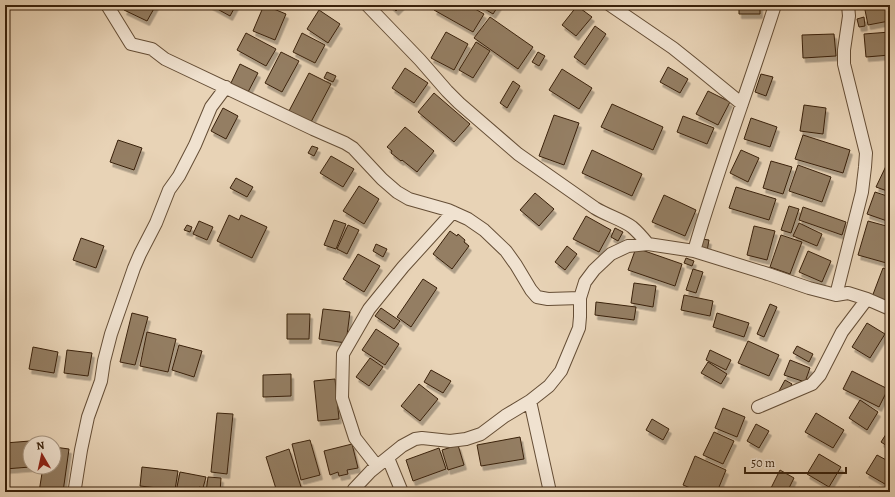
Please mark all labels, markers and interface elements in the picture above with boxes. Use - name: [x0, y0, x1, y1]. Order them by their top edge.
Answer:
- north arrow: [22, 435, 62, 475]
- text: N: [35, 438, 46, 454]
- scale bar: [745, 449, 846, 475]
- text: 50 m: [751, 455, 775, 471]

